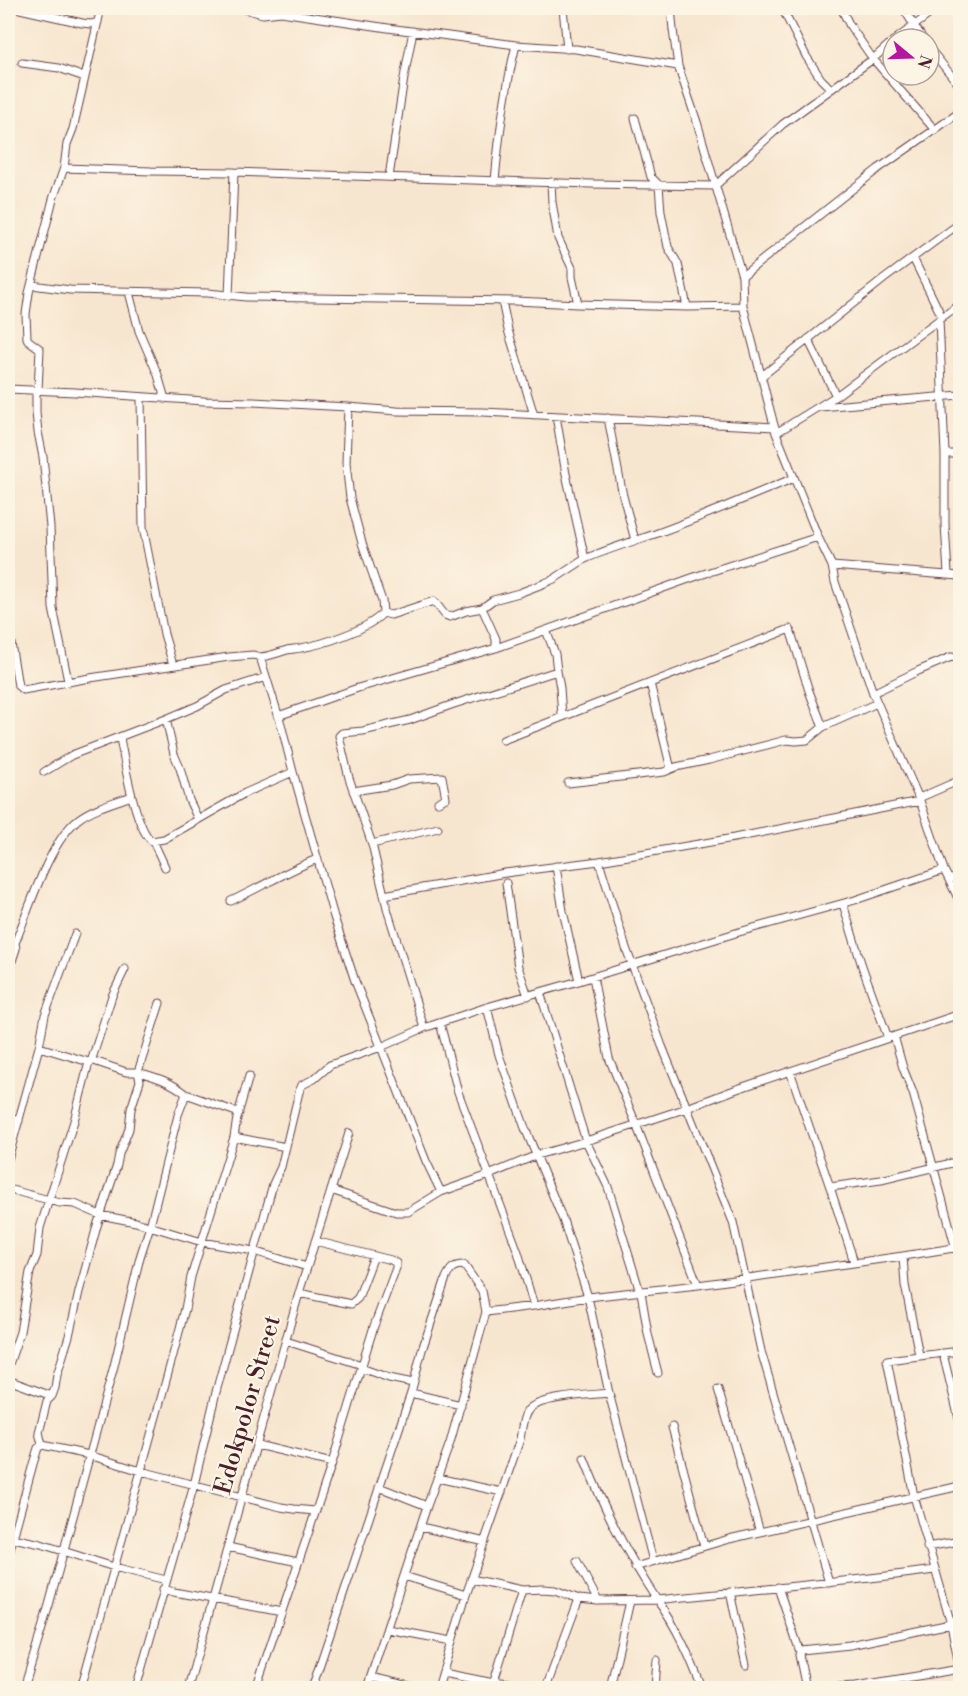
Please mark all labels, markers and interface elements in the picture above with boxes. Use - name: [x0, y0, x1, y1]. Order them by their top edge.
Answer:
- north arrow: [881, 27, 941, 87]
- text: N: [913, 52, 936, 71]
- street label: Edokpolor Street: [208, 1312, 288, 1498]

